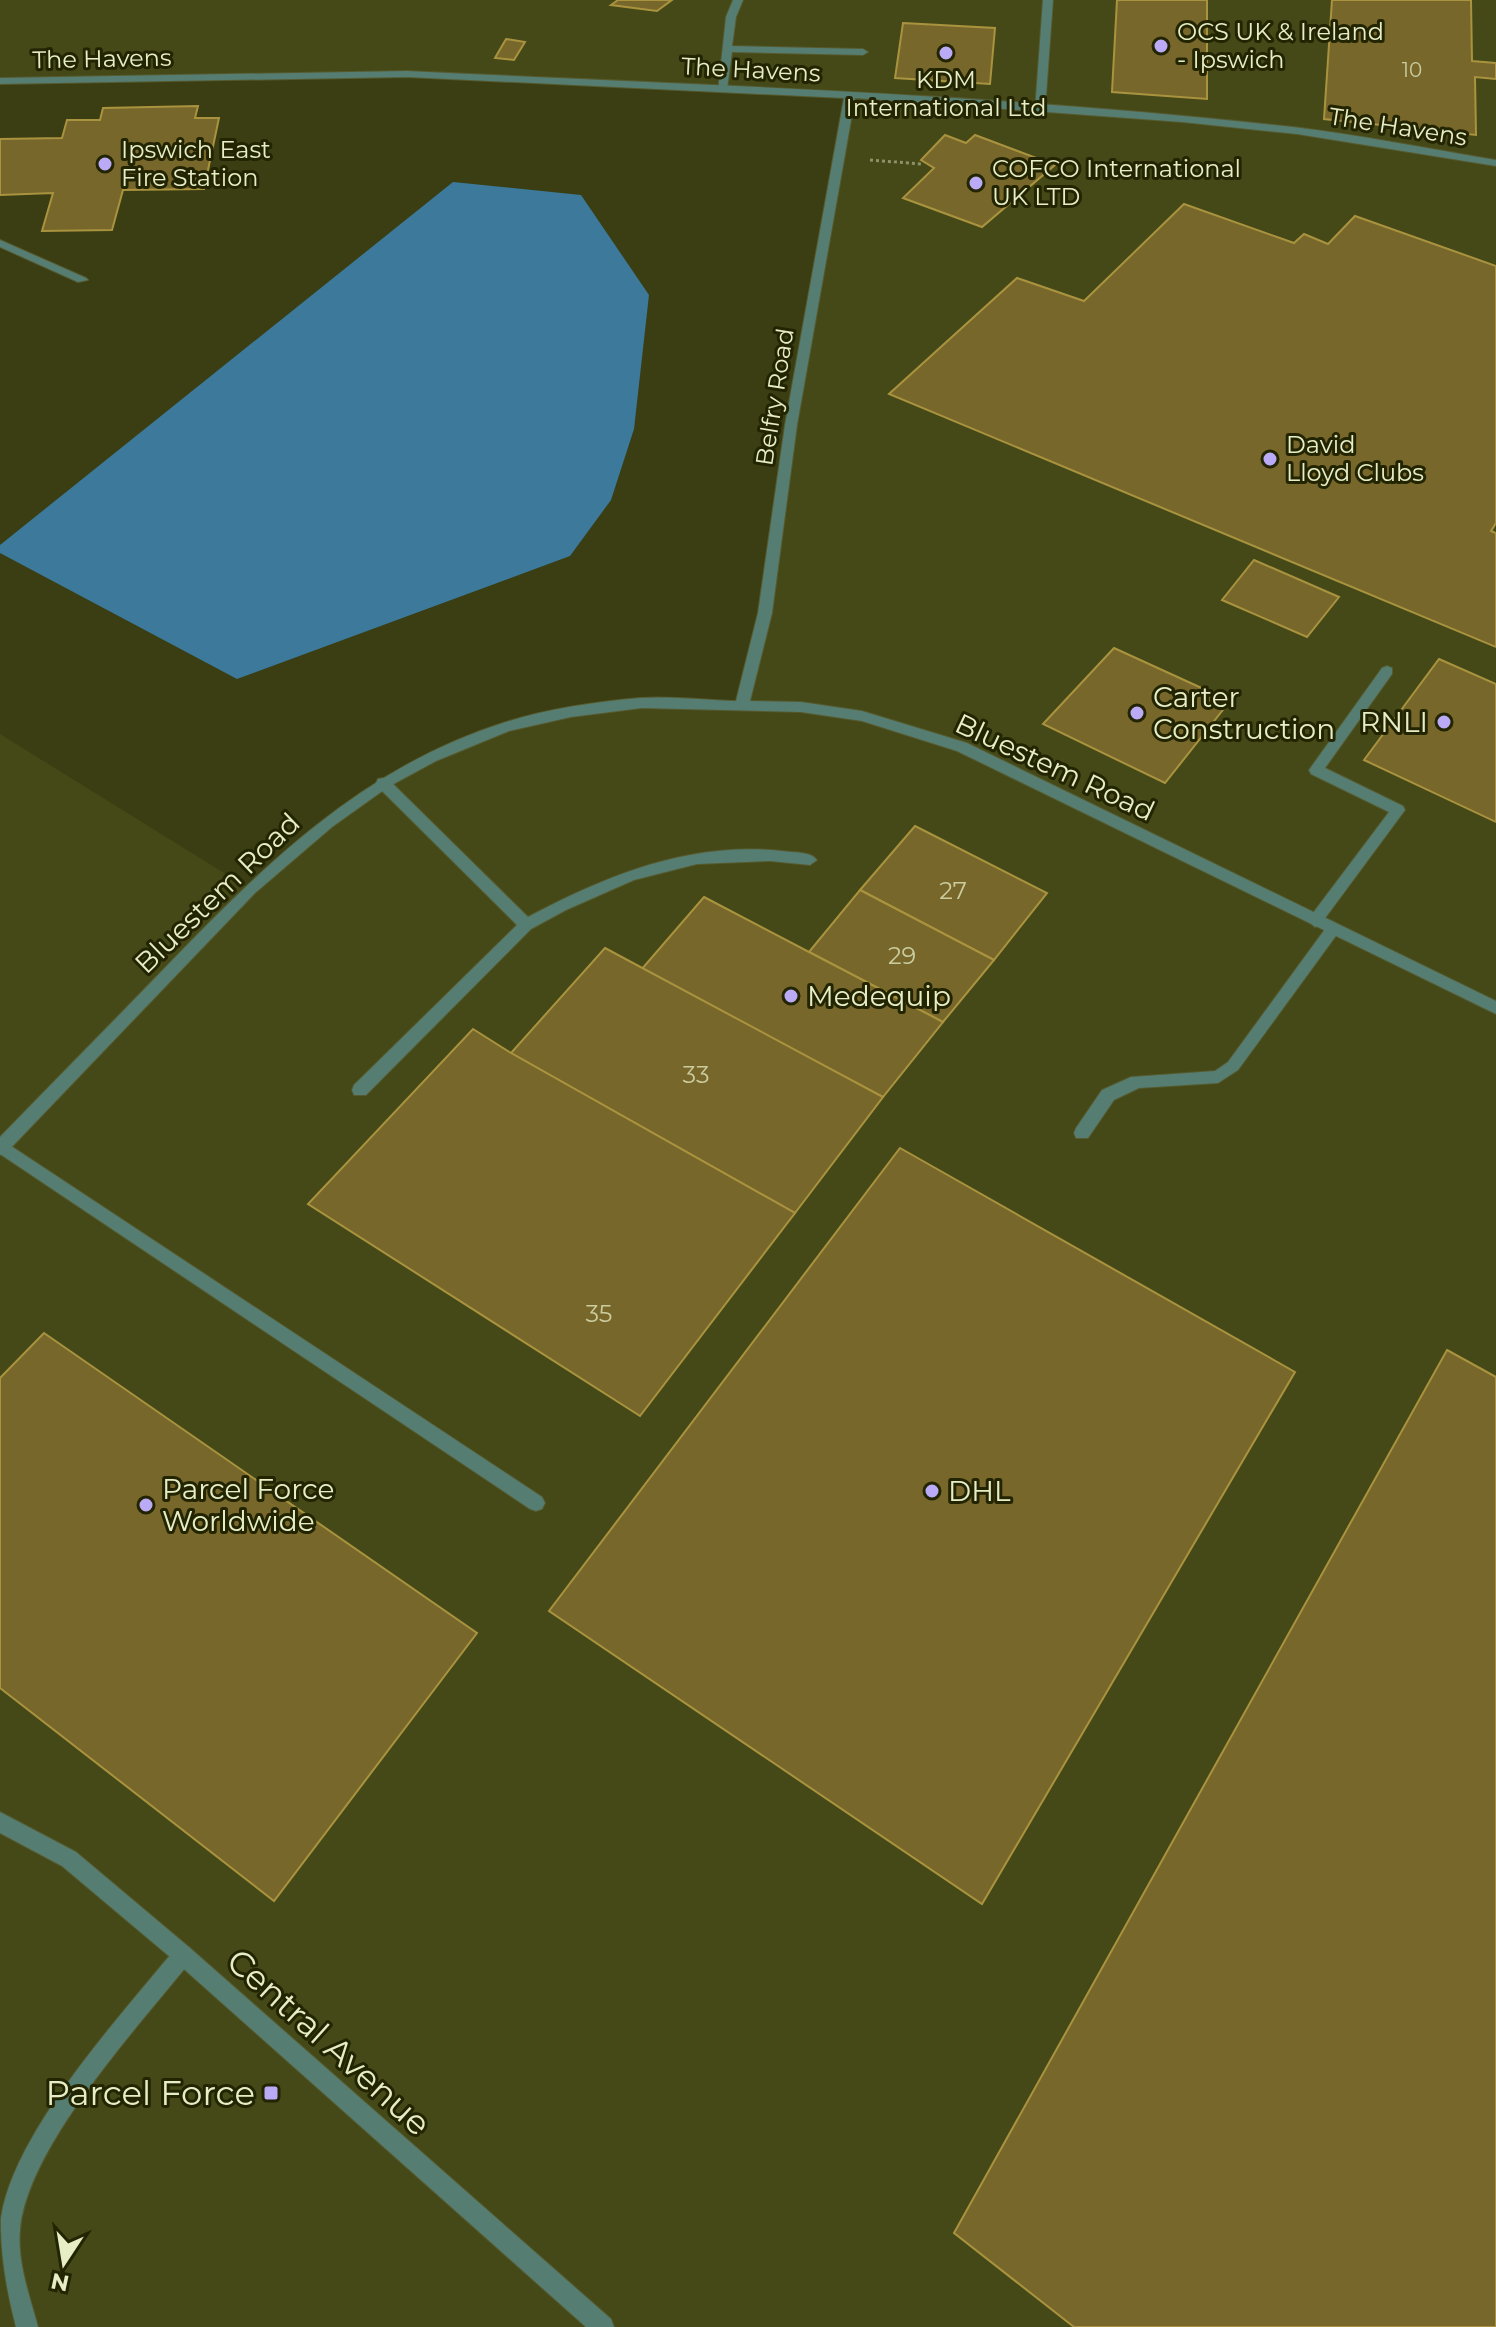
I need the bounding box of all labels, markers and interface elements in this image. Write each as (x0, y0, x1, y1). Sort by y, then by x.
place label: OCS UK & Ireland - Ipswich (1177, 17, 1384, 74)
marker: OCS UK & Ireland - Ipswich (1152, 37, 1170, 55)
street label: The Havens (32, 43, 172, 74)
marker: KDM International Ltd (937, 44, 955, 62)
street label: The Havens (681, 51, 821, 88)
house number: 10 (1402, 58, 1422, 82)
place label: KDM International Ltd (845, 65, 1047, 122)
street label: The Havens (1327, 101, 1469, 152)
place label: Ipswich East Fire Station (121, 135, 271, 192)
place label: COFCO International UK LTD (992, 154, 1241, 211)
marker: Ipswich East Fire Station (96, 155, 114, 173)
marker: COFCO International UK LTD (967, 174, 985, 192)
street label: Belfry Road (749, 326, 800, 468)
place label: David Lloyd Clubs (1286, 430, 1424, 487)
marker: David Lloyd Clubs (1261, 450, 1279, 468)
place label: Carter Construction (1153, 680, 1335, 746)
marker: Carter Construction (1128, 704, 1146, 722)
place label: RNLI (1360, 705, 1428, 739)
street label: Bluestem Road (950, 706, 1160, 828)
marker: RNLI (1435, 713, 1453, 731)
street label: Bluestem Road (127, 806, 307, 980)
house number: 27 (939, 876, 967, 905)
house number: 29 (888, 941, 916, 970)
place label: Medequip (807, 979, 951, 1013)
marker: Medequip (782, 987, 800, 1005)
house number: 33 (683, 1060, 709, 1089)
house number: 35 (586, 1299, 612, 1328)
place label: Parcel Force Worldwide (162, 1472, 334, 1538)
place label: DHL (948, 1474, 1011, 1508)
marker: DHL (923, 1482, 941, 1500)
marker: Parcel Force Worldwide (137, 1496, 155, 1514)
street label: Central Avenue (219, 1940, 439, 2144)
place label: Parcel Force (46, 2072, 255, 2114)
marker: Parcel Force (262, 2084, 280, 2102)
north arrow (24, 2223, 104, 2303)
text: N (48, 2267, 71, 2297)

